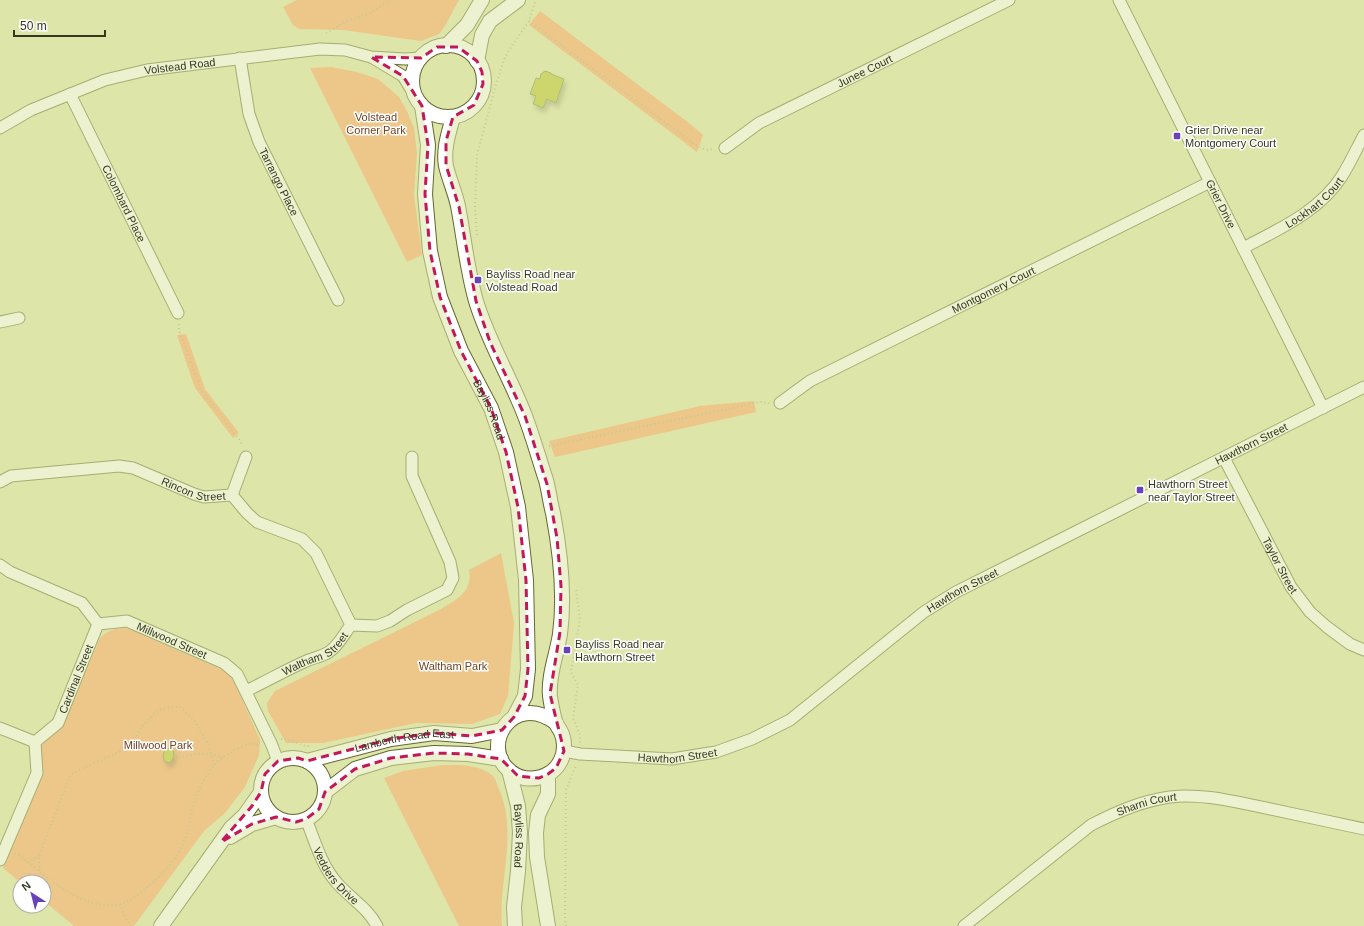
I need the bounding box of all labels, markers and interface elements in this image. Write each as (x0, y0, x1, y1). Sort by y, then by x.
scale bar (14, 12, 105, 38)
text: 50 m (20, 19, 47, 33)
street label: Junee Court (835, 52, 894, 90)
street label: Volstead Road (144, 56, 216, 76)
park label: Volstead Corner Park (346, 111, 406, 136)
place label: Grier Drive near Montgomery Court (1185, 124, 1276, 149)
marker: Grier Drive near Montgomery Court (1172, 131, 1182, 141)
street label: Tarrango Place (257, 146, 301, 218)
street label: Colombard Place (100, 163, 148, 244)
street label: Lockhart Court (1283, 175, 1345, 230)
street label: Grier Drive (1204, 177, 1238, 230)
street label: Montgomery Court (950, 264, 1037, 315)
place label: Bayliss Road near Volstead Road (486, 268, 576, 293)
marker: Bayliss Road near Volstead Road (473, 275, 483, 285)
street label: Bayliss Road (471, 377, 507, 441)
street label: Hawthorn Street (1213, 420, 1290, 467)
street label: Rincon Street (160, 475, 226, 503)
place label: Hawthorn Street near Taylor Street (1148, 478, 1235, 503)
marker: Hawthorn Street near Taylor Street (1135, 485, 1145, 495)
street label: Taylor Street (1260, 535, 1300, 596)
street label: Hawthorn Street (925, 566, 1000, 615)
street label: Millwood Street (135, 620, 209, 661)
street label: Waltham Street (280, 630, 350, 678)
place label: Bayliss Road near Hawthorn Street (575, 638, 665, 663)
street label: Cardinal Street (56, 643, 95, 715)
marker: Bayliss Road near Hawthorn Street (562, 645, 572, 655)
park label: Waltham Park (419, 660, 488, 672)
street label: Lamberth Road East (353, 727, 455, 754)
park label: Millwood Park (124, 739, 193, 751)
street label: Hawthorn Street (638, 746, 718, 765)
street label: Sharni Court (1115, 790, 1177, 818)
street label: Bayliss Road (512, 803, 526, 868)
street label: Vedders Drive (311, 845, 361, 907)
north arrow (12, 874, 52, 914)
text: N (19, 879, 33, 893)

